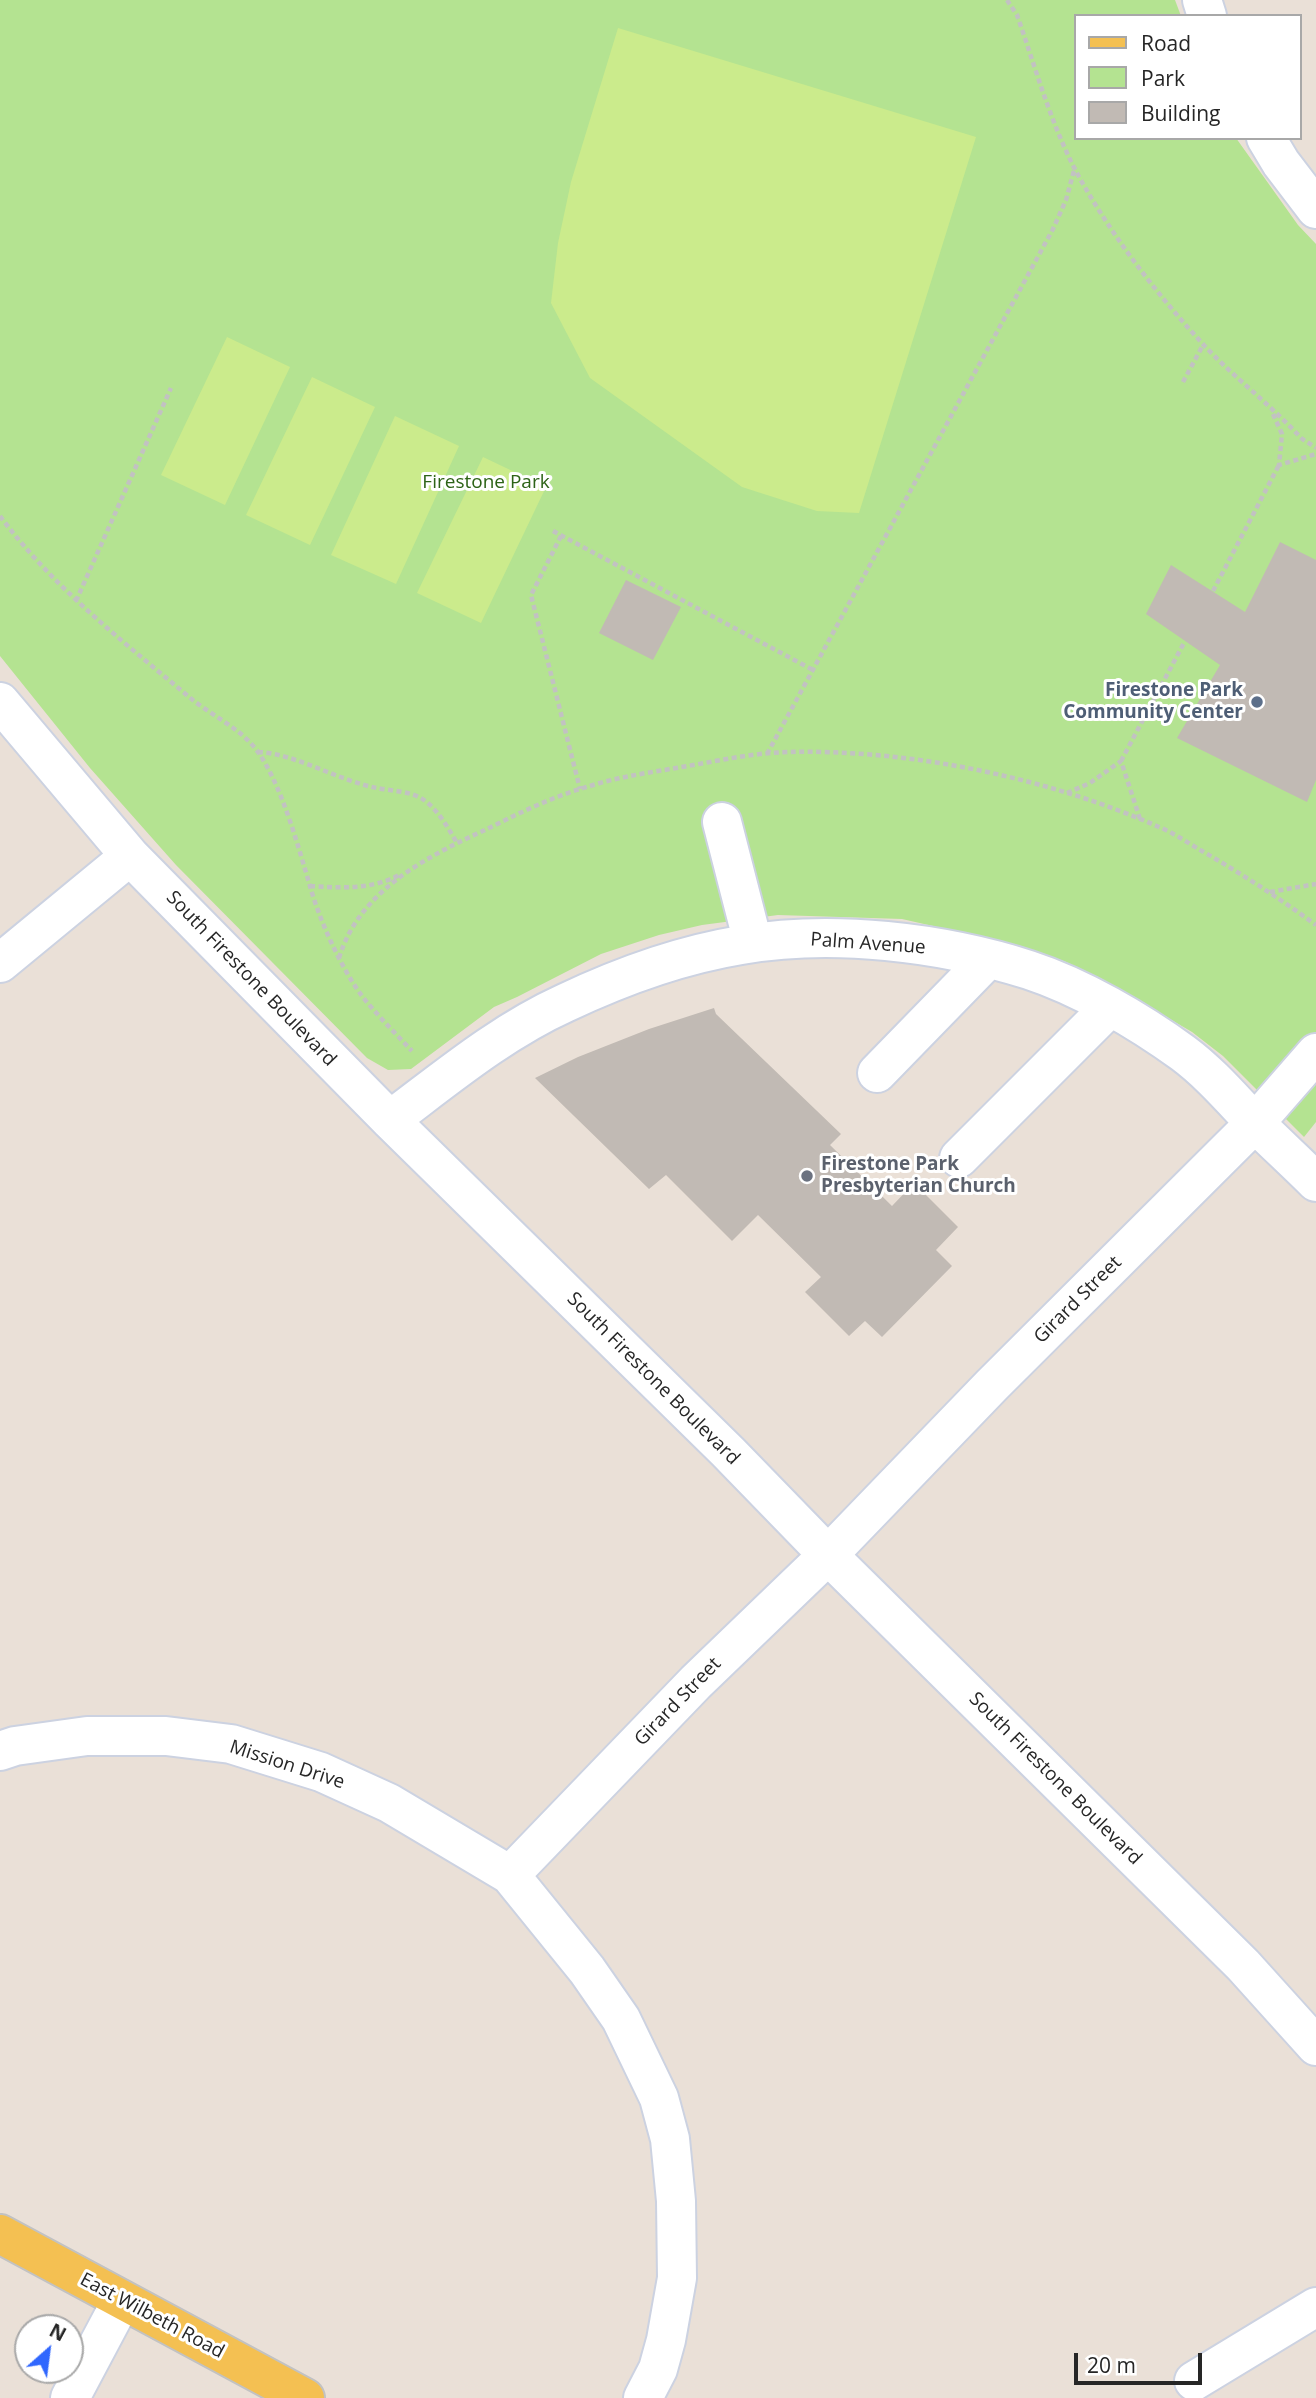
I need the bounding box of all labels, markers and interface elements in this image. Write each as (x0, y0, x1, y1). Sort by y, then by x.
legend (1074, 14, 1302, 140)
text: Road (1141, 29, 1191, 57)
text: Park (1141, 64, 1185, 92)
text: Building (1141, 99, 1220, 127)
park label: Firestone Park (422, 472, 550, 494)
place label: Firestone Park Community Center (1063, 680, 1243, 724)
marker: Firestone Park Community Center (1249, 694, 1265, 710)
street label: South Firestone Boulevard (161, 887, 341, 1071)
street label: Palm Avenue (810, 929, 926, 959)
place label: Firestone Park Presbyterian Church (821, 1154, 1016, 1198)
marker: Firestone Park Presbyterian Church (799, 1168, 815, 1184)
street label: Girard Street (1030, 1252, 1126, 1348)
street label: South Firestone Boulevard (562, 1288, 744, 1470)
street label: Girard Street (630, 1653, 726, 1751)
street label: South Firestone Boulevard (964, 1688, 1146, 1870)
street label: Mission Drive (227, 1736, 347, 1794)
street label: East Wilbeth Road (76, 2268, 228, 2364)
north arrow (14, 2314, 84, 2384)
text: N (45, 2317, 71, 2347)
scale bar (1078, 2338, 1206, 2382)
text: 20 m (1087, 2351, 1136, 2379)

